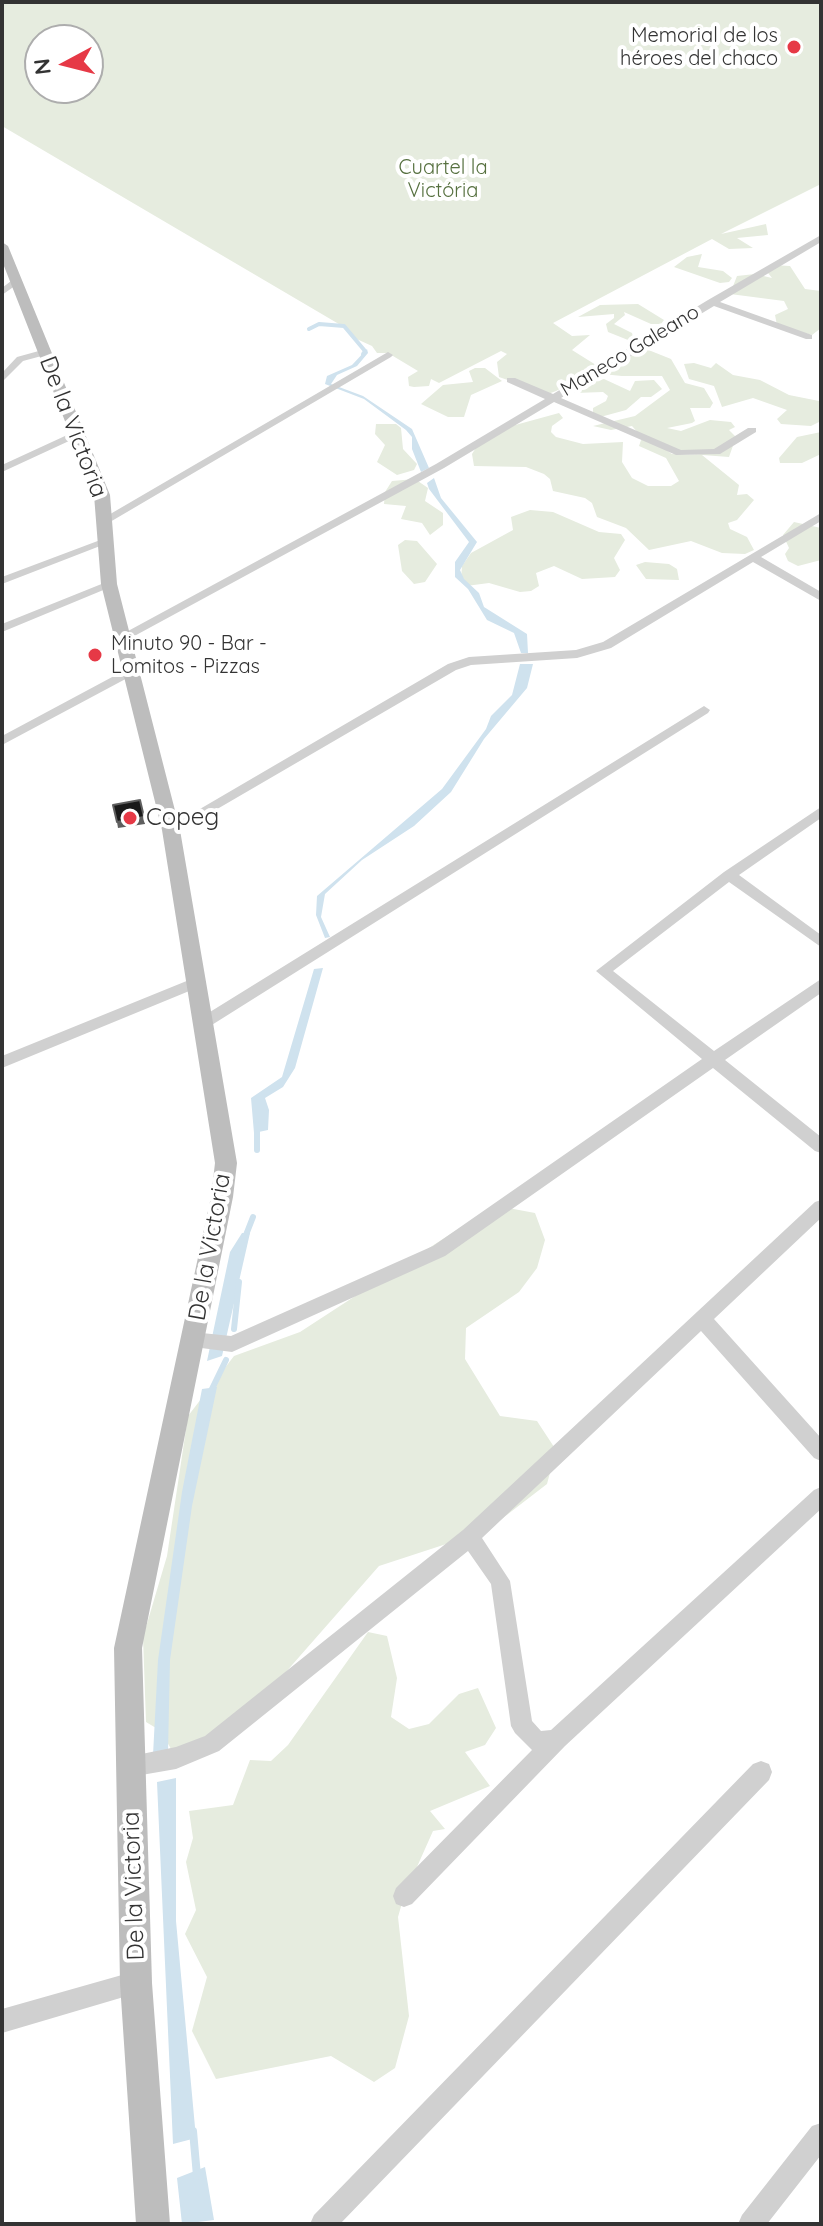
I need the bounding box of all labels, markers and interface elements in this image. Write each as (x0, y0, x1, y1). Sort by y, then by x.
north arrow (24, 24, 104, 104)
place label: Memorial de los héroes del chaco (620, 24, 778, 71)
marker: Memorial de los héroes del chaco (785, 38, 803, 56)
text: N (27, 57, 57, 76)
park label: Cuartel la Victória (398, 156, 488, 203)
street label: Maneco Galeano (556, 300, 704, 402)
street label: De la Victoria (33, 352, 113, 502)
place label: Minuto 90 - Bar - Lomitos - Pizzas (111, 632, 267, 679)
marker: Minuto 90 - Bar - Lomitos - Pizzas (86, 646, 104, 664)
place label: Copeg (146, 804, 219, 832)
marker: Copeg (121, 809, 139, 827)
street label: De la Victoria (183, 1171, 237, 1323)
street label: De la Victoria (117, 1811, 151, 1961)

